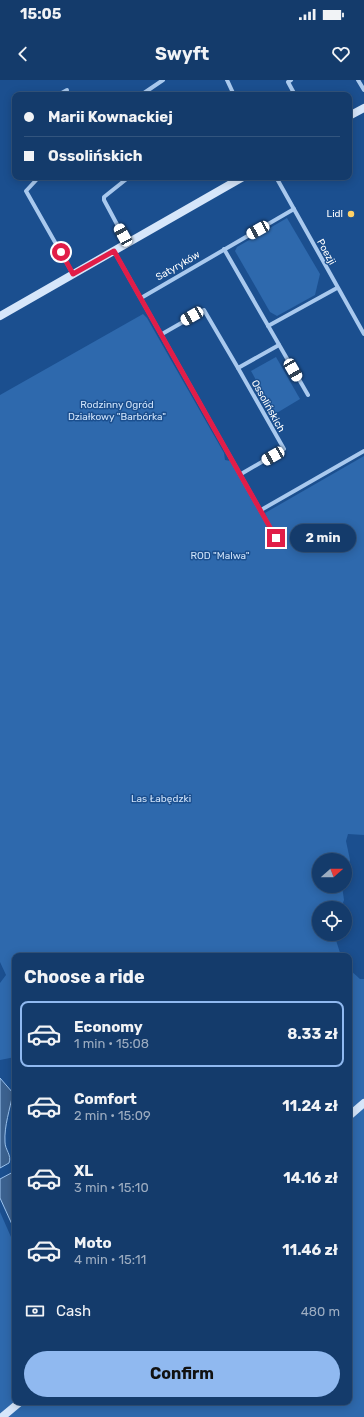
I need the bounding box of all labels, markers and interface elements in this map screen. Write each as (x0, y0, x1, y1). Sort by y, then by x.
text: 15:05 (20, 5, 61, 23)
icon: back (12, 43, 34, 65)
text: Swyft (155, 43, 209, 65)
icon: heart (330, 43, 352, 65)
text: Marii Kownackiej (48, 108, 173, 126)
text: Ossolińskich (48, 147, 143, 165)
place label: Lidl (327, 208, 343, 220)
marker: Lidl (346, 209, 356, 219)
car (245, 219, 271, 241)
car (112, 222, 134, 248)
street label: Poezji (314, 237, 338, 267)
route start (52, 243, 70, 261)
street label: Satyryków (154, 249, 202, 283)
car (179, 305, 205, 327)
car (282, 357, 304, 383)
street label: Ossolińskich (249, 378, 287, 434)
park label: Rodzinny Ogród Działkowy "Barbórka" (68, 399, 166, 423)
car (260, 445, 286, 467)
callout: 2 min (290, 524, 356, 552)
route end (267, 529, 285, 547)
text: 2 min (305, 530, 341, 545)
park label: ROD "Malwa" (190, 550, 250, 562)
park label: Las Łabędzki (131, 793, 191, 805)
north arrow (312, 853, 352, 893)
map controls (312, 853, 352, 941)
button: locate (312, 901, 352, 941)
text: Choose a ride (24, 966, 145, 988)
icon: car (26, 1016, 62, 1052)
text: Economy (74, 1018, 143, 1036)
text: 8.33 zł (287, 1025, 338, 1043)
text: 1 min · 15:08 (74, 1036, 149, 1051)
icon: car (26, 1088, 62, 1124)
text: Comfort (74, 1090, 137, 1108)
text: 11.24 zł (282, 1097, 338, 1115)
text: 2 min · 15:09 (74, 1108, 151, 1123)
icon: car (26, 1160, 62, 1196)
text: XL (74, 1162, 93, 1180)
text: 14.16 zł (283, 1169, 338, 1187)
text: 3 min · 15:10 (74, 1180, 149, 1195)
icon: car (26, 1232, 62, 1268)
text: Moto (74, 1234, 112, 1252)
text: 11.46 zł (282, 1241, 338, 1259)
text: 4 min · 15:11 (74, 1252, 146, 1267)
icon: cash (24, 1300, 46, 1322)
text: Cash (56, 1302, 91, 1320)
text: 480 m (301, 1304, 340, 1319)
button: Confirm (24, 1351, 340, 1397)

